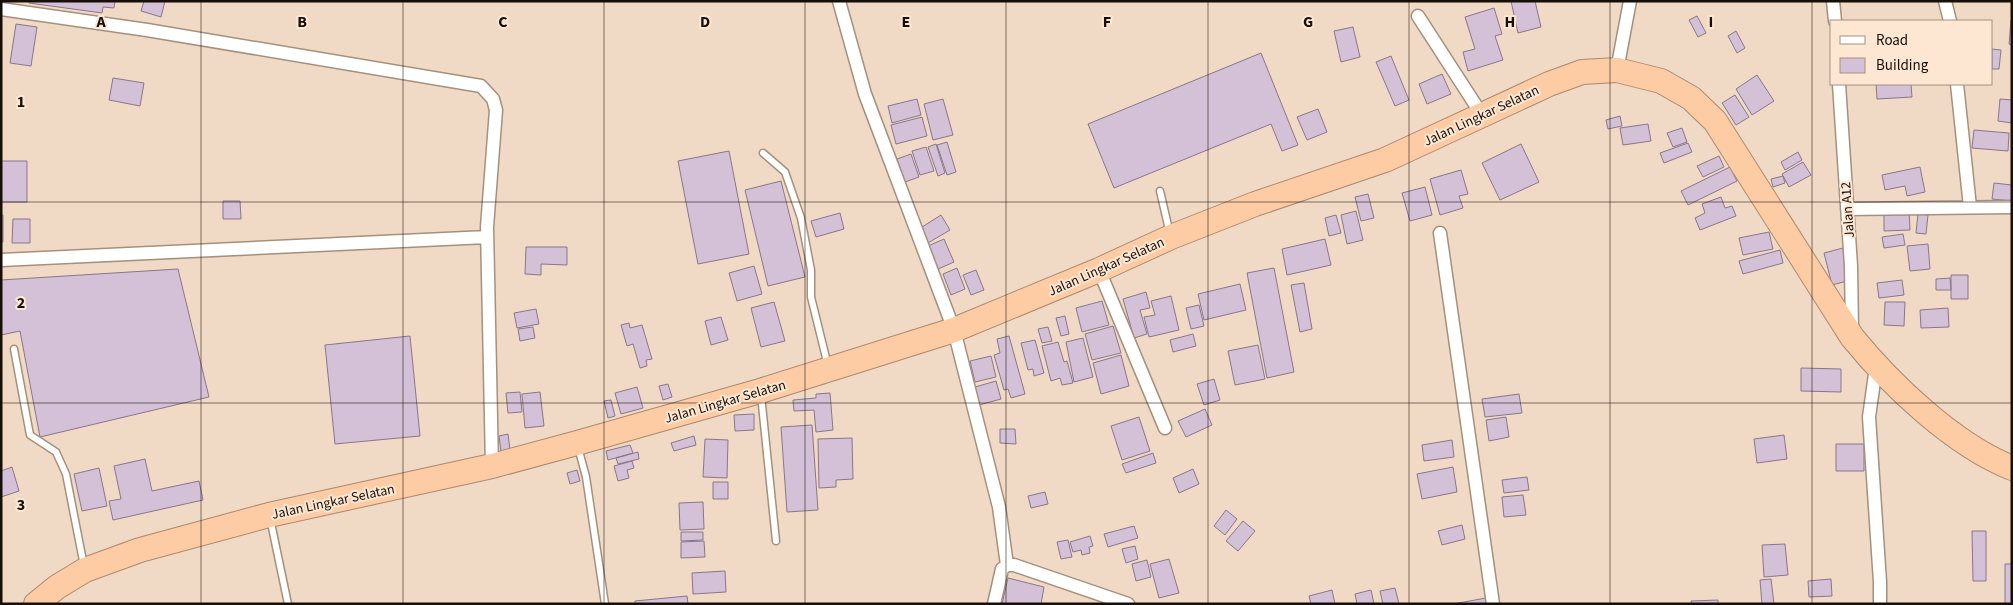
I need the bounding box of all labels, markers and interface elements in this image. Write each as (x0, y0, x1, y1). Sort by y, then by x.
text: A (95, 11, 106, 33)
text: B (297, 11, 307, 33)
text: C (498, 11, 508, 33)
text: D (700, 11, 710, 33)
text: E (902, 11, 910, 33)
text: F (1103, 11, 1111, 33)
text: G (1303, 11, 1313, 33)
text: H (1505, 11, 1515, 33)
text: I (1709, 11, 1713, 33)
legend (1830, 20, 1993, 85)
text: Road (1876, 30, 1908, 51)
text: Building (1876, 55, 1929, 76)
street label: Jalan Lingkar Selatan (1420, 80, 1542, 151)
text: 1 (17, 91, 25, 113)
street label: Jalan A12 (1836, 181, 1860, 239)
street label: Jalan Lingkar Selatan (1045, 232, 1168, 302)
text: 2 (17, 292, 25, 314)
street label: Jalan Lingkar Selatan (662, 375, 788, 429)
street label: Jalan Lingkar Selatan (270, 479, 397, 525)
text: 3 (17, 494, 25, 516)

